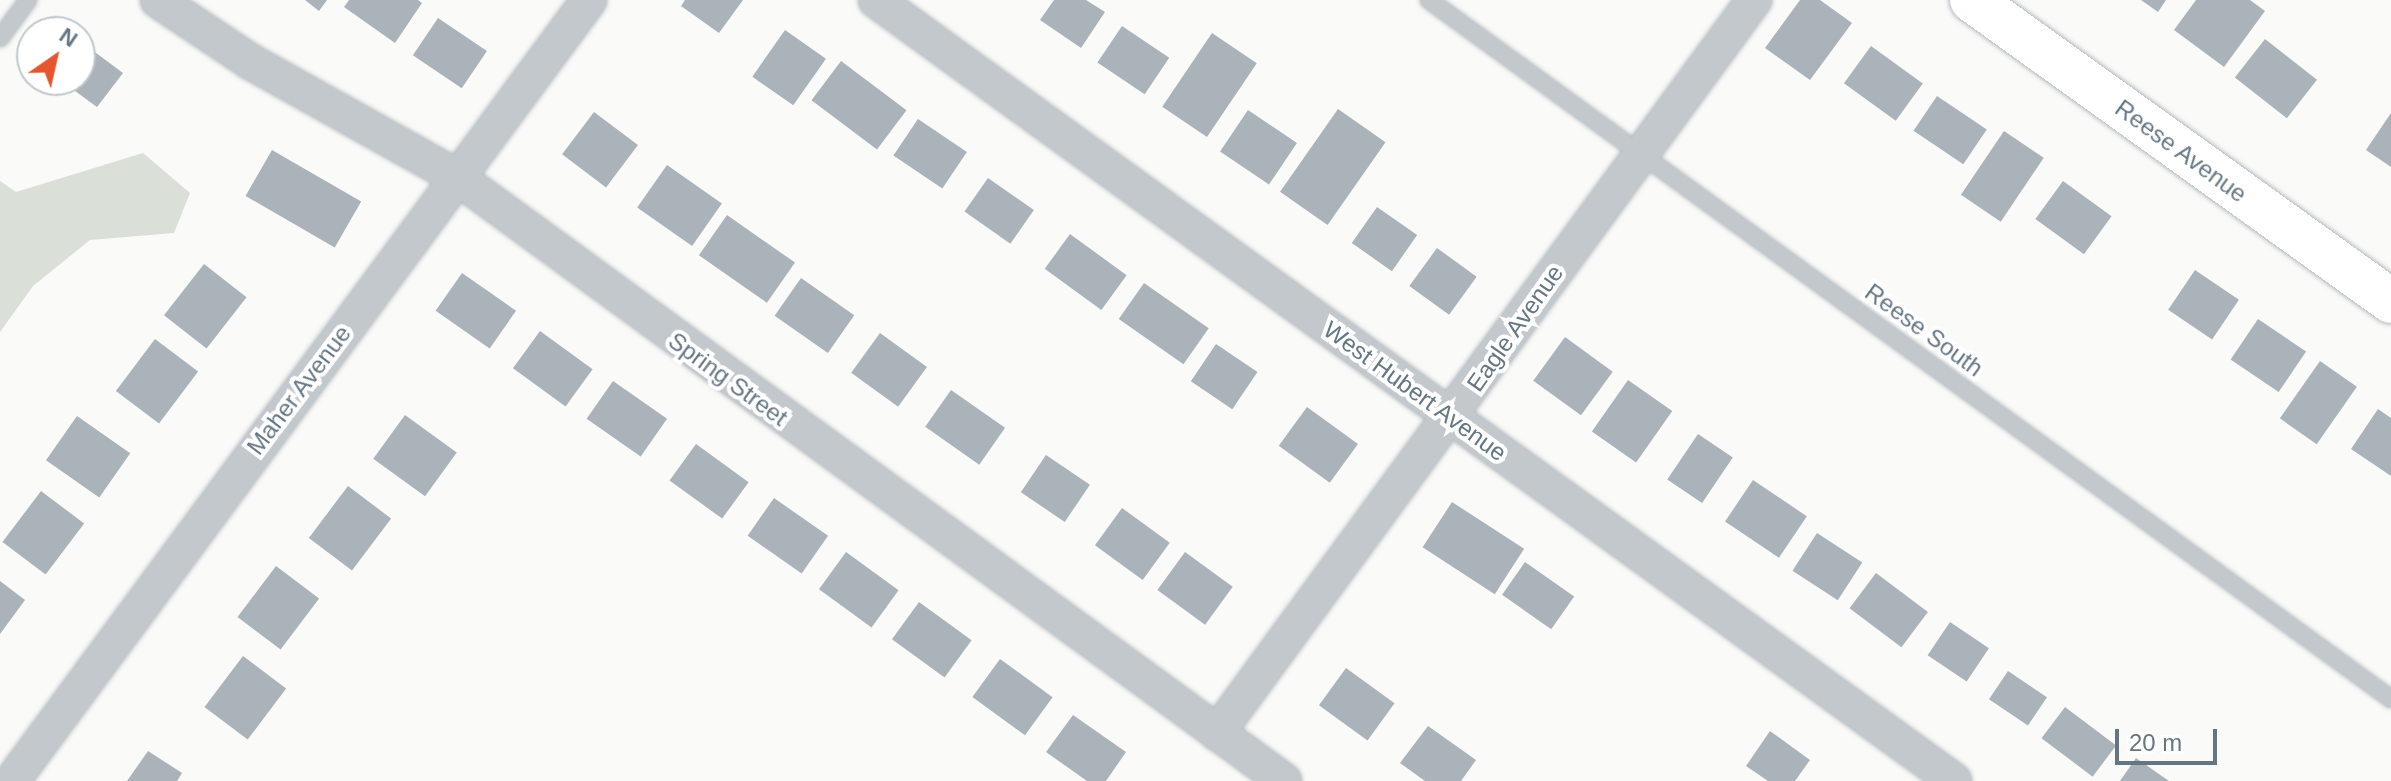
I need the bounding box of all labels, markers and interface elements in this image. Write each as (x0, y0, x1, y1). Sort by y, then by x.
north arrow (16, 16, 96, 96)
text: N (55, 23, 82, 52)
street label: Reese Avenue (2109, 93, 2253, 209)
street label: Eagle Avenue (1460, 259, 1570, 397)
street label: Reese South (1859, 278, 1989, 382)
street label: West Hubert Avenue (1317, 315, 1513, 467)
street label: Maher Avenue (241, 319, 357, 461)
street label: Spring Street (663, 326, 793, 432)
scale bar (2119, 713, 2221, 763)
text: 20 m (2129, 729, 2182, 756)

